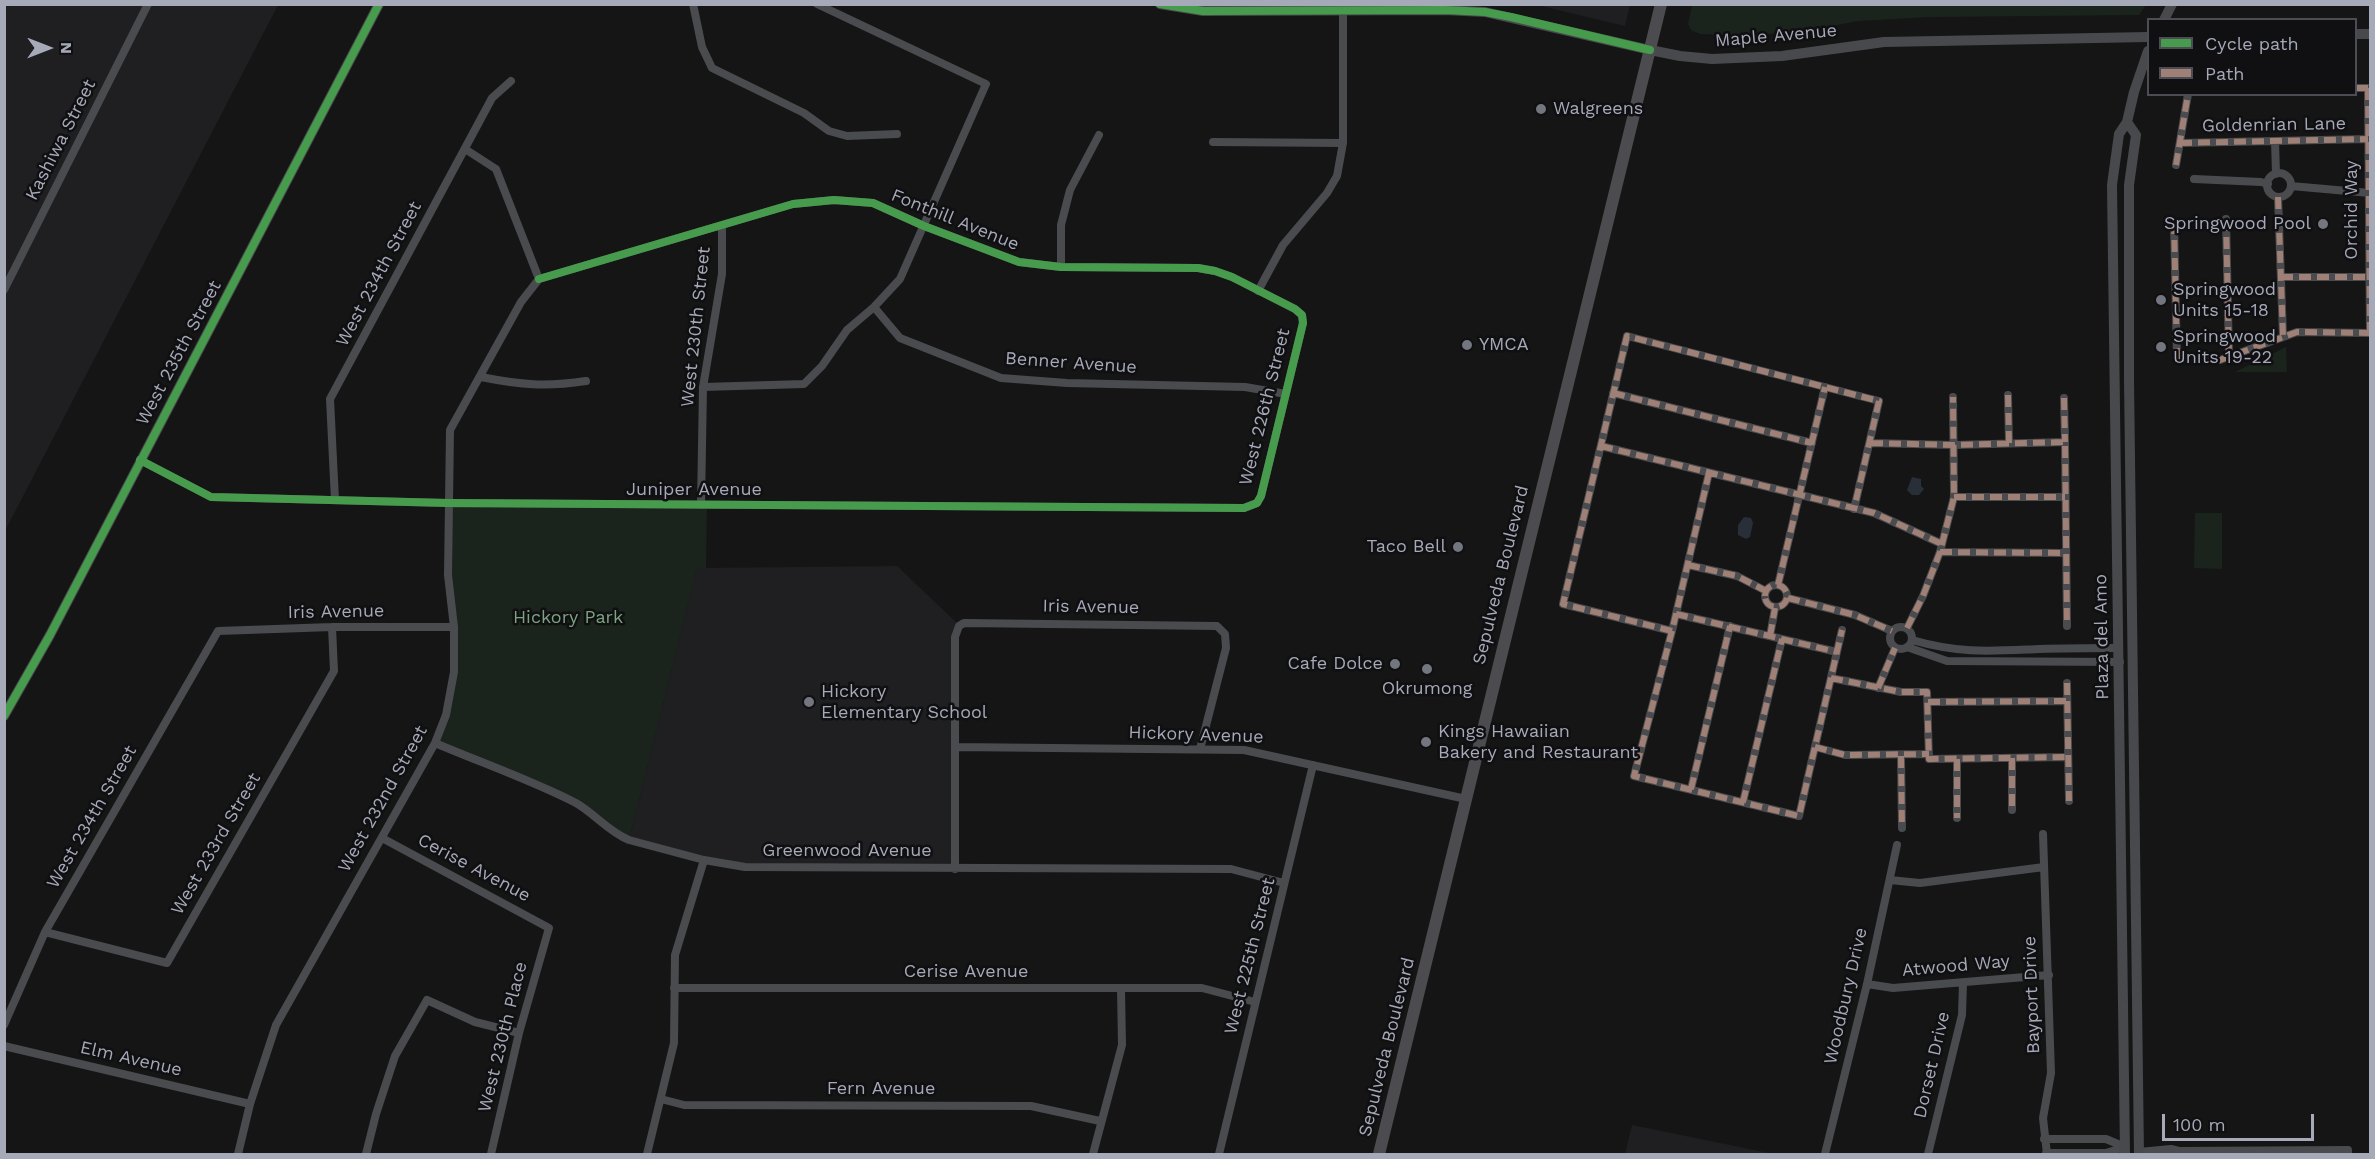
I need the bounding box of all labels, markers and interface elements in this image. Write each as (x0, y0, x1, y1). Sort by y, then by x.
north arrow (18, 18, 78, 78)
legend (2147, 18, 2357, 96)
street label: Maple Avenue (1714, 20, 1838, 52)
text: Cycle path (2205, 33, 2299, 54)
text: N (57, 42, 76, 54)
text: Path (2205, 63, 2245, 84)
street label: Kashiwa Street (21, 76, 101, 204)
place label: Walgreens (1553, 98, 1643, 120)
marker: Walgreens (1534, 102, 1548, 116)
street label: Goldenrian Lane (2202, 113, 2346, 137)
street label: Orchid Way (2341, 160, 2363, 260)
street label: Fonthill Avenue (888, 184, 1022, 256)
street label: West 234th Street (332, 198, 426, 350)
place label: Springwood Pool (2164, 213, 2311, 235)
marker: Springwood Pool (2316, 217, 2330, 231)
street label: West 230th Street (677, 246, 715, 408)
street label: West 235th Street (132, 277, 226, 429)
place label: Springwood Units 15-18 (2173, 279, 2276, 322)
marker: Springwood Units 15-18 (2154, 293, 2168, 307)
street label: West 226th Street (1235, 326, 1295, 488)
place label: Springwood Units 19-22 (2173, 326, 2276, 368)
place label: YMCA (1479, 334, 1529, 356)
marker: YMCA (1460, 338, 1474, 352)
marker: Springwood Units 19-22 (2154, 340, 2168, 354)
street label: Benner Avenue (1004, 348, 1138, 378)
street label: Juniper Avenue (626, 479, 762, 501)
street label: Sepulveda Boulevard (1468, 483, 1534, 667)
place label: Taco Bell (1367, 536, 1446, 558)
marker: Taco Bell (1451, 540, 1465, 554)
street label: Plaza del Amo (2090, 574, 2114, 700)
street label: Iris Avenue (1042, 595, 1140, 619)
street label: Iris Avenue (287, 600, 385, 624)
park label: Hickory Park (513, 607, 623, 629)
place label: Cafe Dolce (1287, 653, 1383, 675)
marker: Cafe Dolce (1388, 657, 1402, 671)
marker: Okrumong (1420, 662, 1434, 676)
place label: Okrumong (1382, 678, 1472, 700)
place label: Hickory Elementary School (821, 681, 987, 724)
marker: Hickory Elementary School (802, 695, 816, 709)
place label: Kings Hawaiian Bakery and Restaurant (1438, 721, 1638, 764)
street label: West 232nd Street (334, 722, 432, 876)
street label: Hickory Avenue (1128, 722, 1264, 748)
marker: Kings Hawaiian Bakery and Restaurant (1419, 735, 1433, 749)
street label: West 234th Street (42, 742, 142, 892)
street label: West 233rd Street (167, 769, 265, 919)
street label: Cerise Avenue (414, 829, 534, 907)
street label: Greenwood Avenue (762, 840, 932, 862)
street label: West 225th Street (1220, 875, 1280, 1037)
street label: Woodbury Drive (1820, 926, 1872, 1066)
street label: Bayport Drive (2019, 936, 2045, 1054)
street label: Atwood Way (1901, 951, 2011, 981)
street label: Sepulveda Boulevard (1354, 955, 1420, 1139)
street label: West 230th Place (474, 959, 532, 1115)
street label: Cerise Avenue (904, 961, 1028, 983)
street label: Dorset Drive (1909, 1010, 1955, 1120)
street label: Elm Avenue (78, 1037, 184, 1081)
street label: Fern Avenue (827, 1078, 935, 1100)
scale bar (2165, 1102, 2316, 1140)
text: 100 m (2173, 1114, 2226, 1135)

